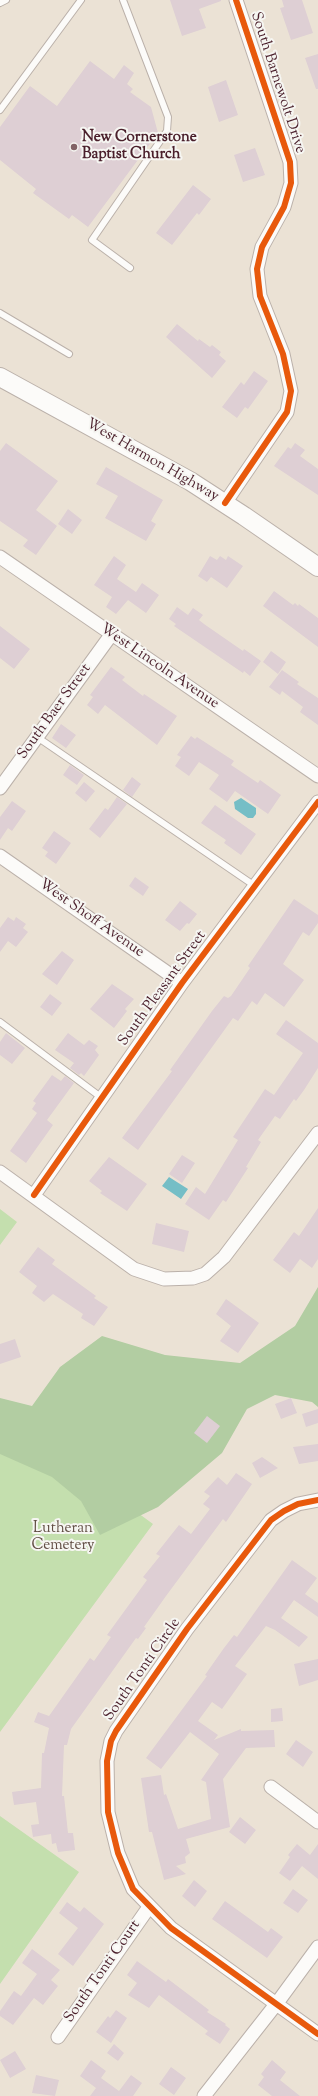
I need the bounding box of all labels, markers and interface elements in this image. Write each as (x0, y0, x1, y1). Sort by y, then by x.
street label: South Barnewolt Drive (246, 10, 308, 156)
place label: New Cornerstone Baptist Church (82, 129, 197, 164)
marker: New Cornerstone Baptist Church (69, 142, 79, 152)
street label: West Harmon Highway (82, 416, 222, 506)
street label: West Lincoln Avenue (96, 620, 222, 714)
street label: South Baer Street (14, 661, 96, 763)
street label: West Shoff Avenue (35, 876, 147, 962)
street label: South Pleasant Street (115, 928, 211, 1050)
park label: Lutheran Cemetery (31, 1520, 95, 1555)
street label: South Tonti Circle (101, 1615, 185, 1725)
street label: South Tonti Court (61, 1917, 145, 2027)

